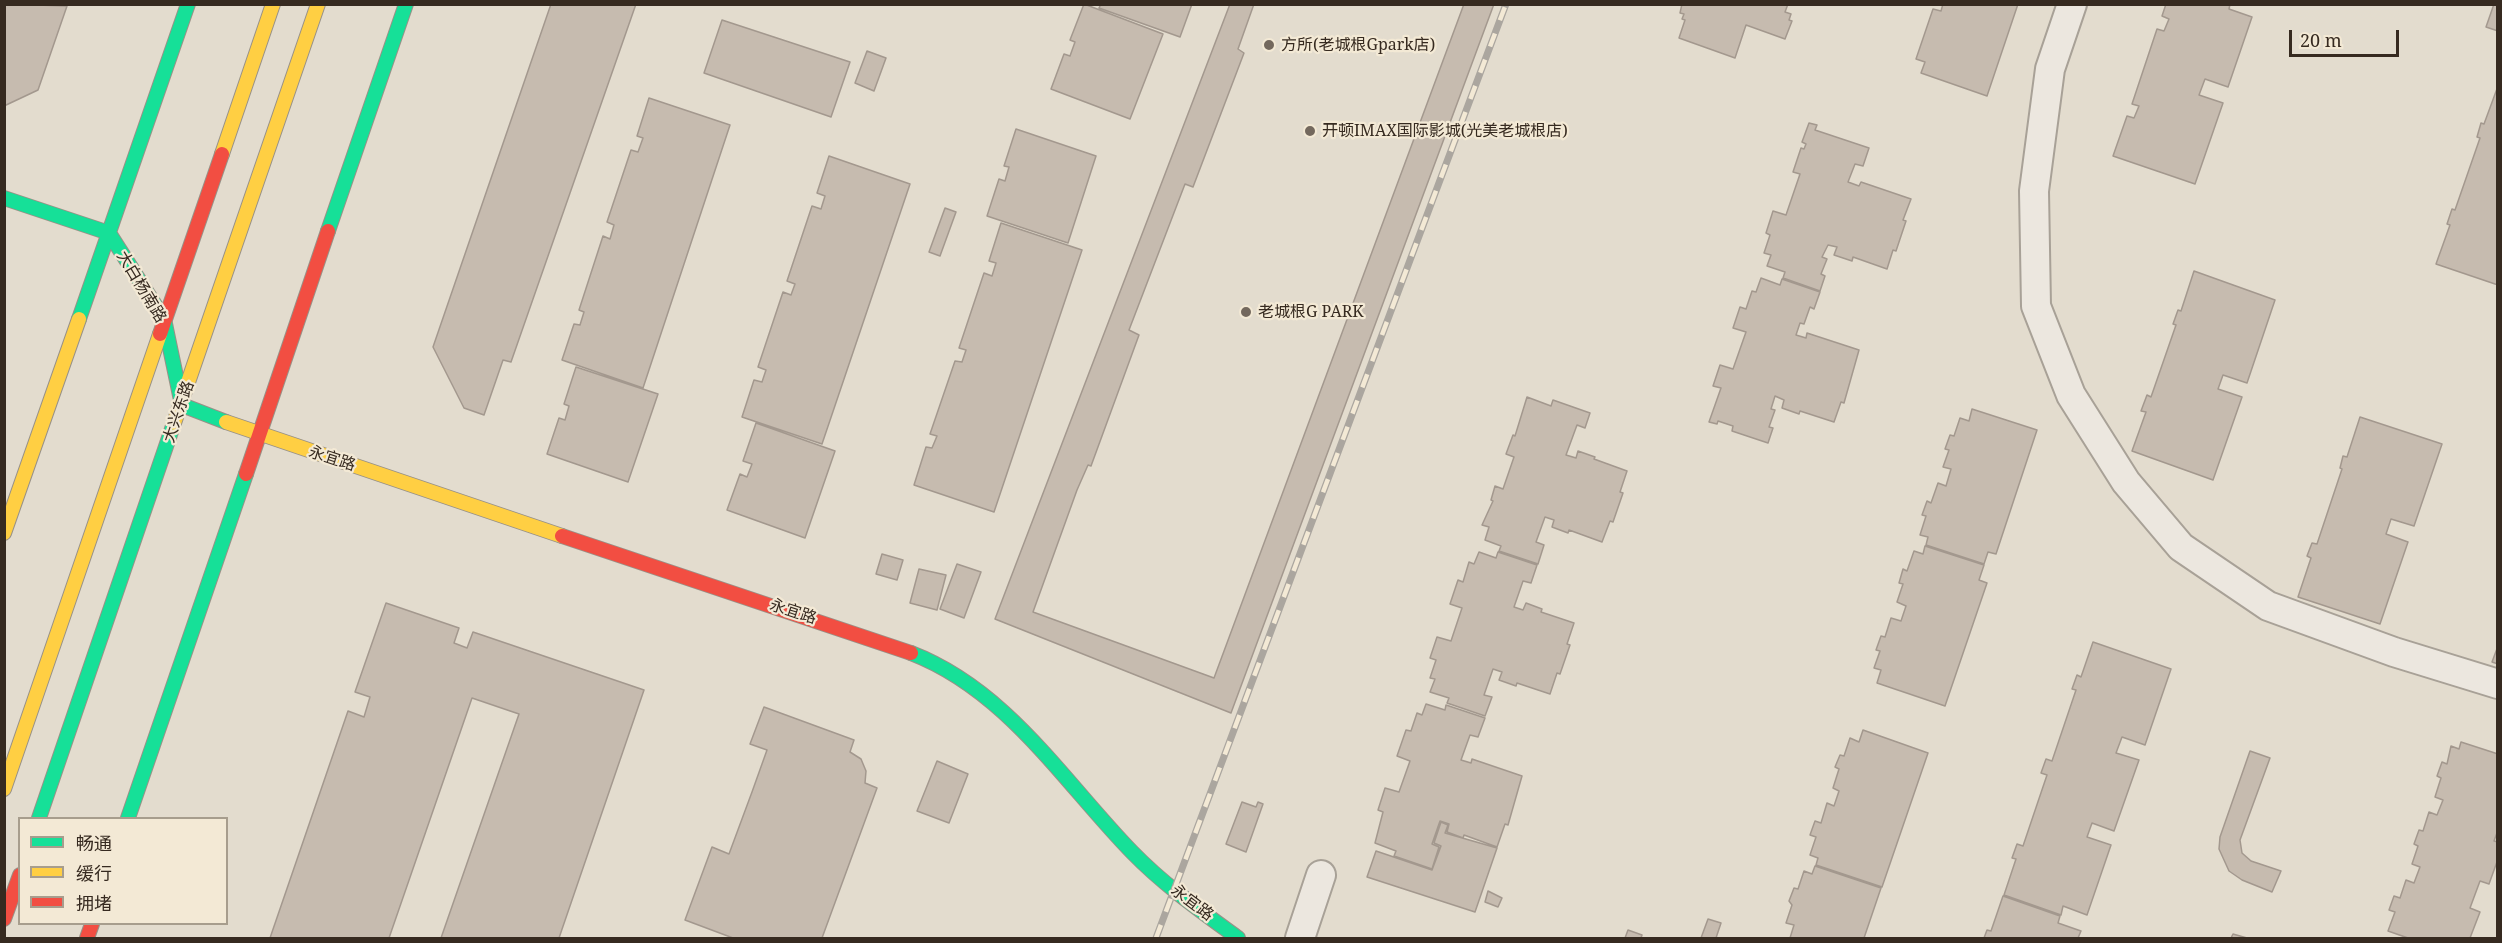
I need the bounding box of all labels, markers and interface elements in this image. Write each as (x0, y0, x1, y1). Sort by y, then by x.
scale bar (2292, 18, 2402, 56)
text: 20 m (2300, 28, 2342, 52)
place label: 方所(老城根Gpark店) (1281, 35, 1435, 55)
marker: 方所(老城根Gpark店) (1262, 38, 1276, 52)
place label: 开顿IMAX国际影城(光美老城根店) (1322, 121, 1568, 141)
marker: 开顿IMAX国际影城(光美老城根店) (1303, 124, 1317, 138)
street label: 大白杨南路 (112, 248, 170, 326)
place label: 老城根G PARK (1258, 302, 1363, 322)
marker: 老城根G PARK (1239, 305, 1253, 319)
street label: 大兴东路 (160, 379, 198, 445)
street label: 永宜路 (306, 442, 358, 476)
street label: 永宜路 (767, 595, 819, 629)
legend (18, 817, 228, 925)
text: 畅通 (76, 831, 112, 855)
text: 缓行 (76, 861, 112, 885)
street label: 永宜路 (1167, 881, 1217, 925)
text: 拥堵 (76, 891, 112, 915)

